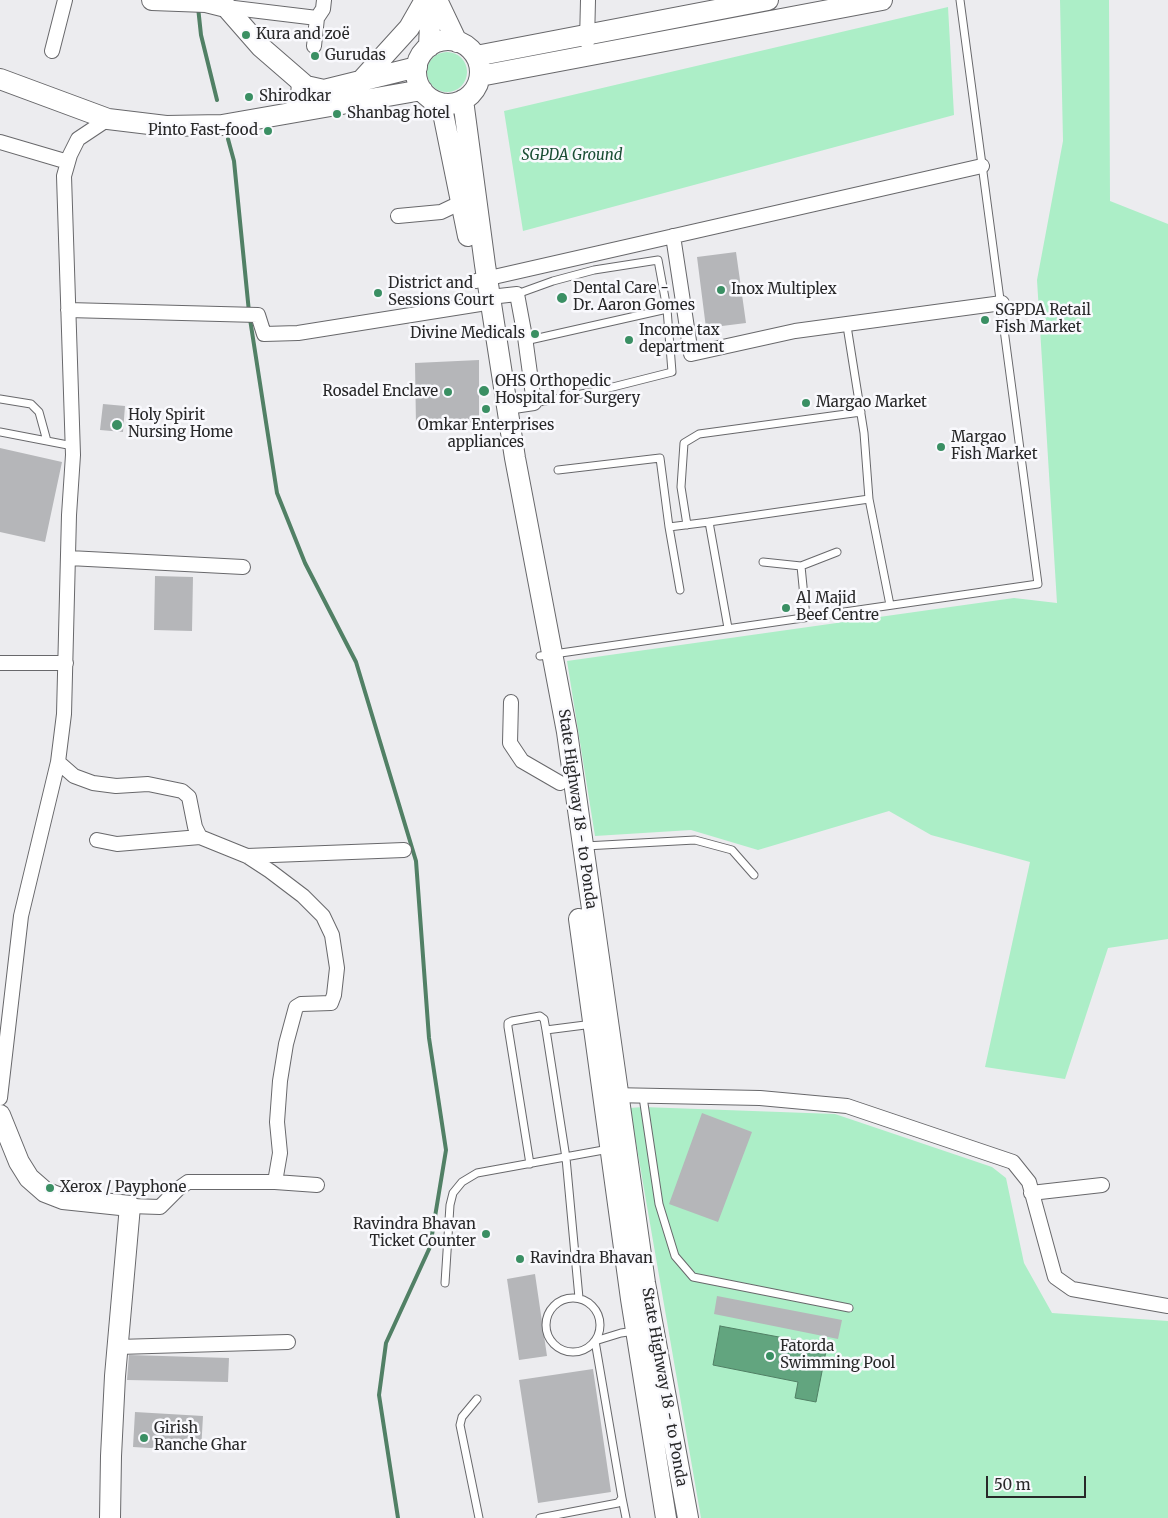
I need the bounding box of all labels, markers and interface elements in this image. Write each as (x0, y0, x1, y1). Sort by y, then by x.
place label: Kura and zoë (256, 26, 350, 44)
marker: Kura and zoë (240, 29, 252, 41)
place label: Gurudas (325, 47, 386, 65)
marker: Gurudas (309, 50, 321, 62)
place label: Shirodkar (259, 88, 331, 106)
marker: Shirodkar (243, 91, 255, 103)
place label: Shanbag hotel (347, 105, 450, 123)
marker: Shanbag hotel (331, 108, 343, 120)
place label: Pinto Fast-food (148, 122, 258, 140)
marker: Pinto Fast-food (262, 125, 274, 137)
park label: SGPDA Ground (521, 147, 623, 165)
place label: District and Sessions Court (388, 275, 494, 310)
place label: Dental Care - Dr. Aaron Gomes (573, 280, 695, 315)
place label: Inox Multiplex (731, 281, 837, 299)
marker: Inox Multiplex (715, 284, 727, 296)
marker: District and Sessions Court (372, 287, 384, 299)
marker: Dental Care - Dr. Aaron Gomes (555, 291, 569, 305)
place label: SGPDA Retail Fish Market (995, 302, 1091, 337)
marker: SGPDA Retail Fish Market (979, 314, 991, 326)
place label: Income tax department (639, 322, 724, 357)
place label: Divine Medicals (410, 325, 525, 343)
marker: Divine Medicals (529, 328, 541, 340)
marker: Income tax department (623, 334, 635, 346)
place label: OHS Orthopedic Hospital for Surgery (495, 373, 640, 408)
place label: Rosadel Enclave (322, 383, 438, 401)
marker: OHS Orthopedic Hospital for Surgery (477, 384, 491, 398)
marker: Rosadel Enclave (442, 386, 454, 398)
place label: Margao Market (816, 394, 927, 412)
marker: Margao Market (800, 397, 812, 409)
marker: Omkar Enterprises appliances (480, 403, 492, 415)
place label: Holy Spirit Nursing Home (128, 407, 233, 442)
place label: Omkar Enterprises appliances (418, 417, 554, 452)
marker: Holy Spirit Nursing Home (110, 418, 124, 432)
place label: Margao Fish Market (951, 429, 1038, 464)
marker: Margao Fish Market (935, 441, 947, 453)
place label: Al Majid Beef Centre (796, 590, 879, 625)
marker: Al Majid Beef Centre (780, 602, 792, 614)
street label: State Highway 18 - to Ponda (554, 708, 600, 910)
place label: Xerox / Payphone (60, 1179, 186, 1197)
marker: Xerox / Payphone (44, 1182, 56, 1194)
place label: Ravindra Bhavan Ticket Counter (353, 1216, 476, 1251)
marker: Ravindra Bhavan Ticket Counter (480, 1228, 492, 1240)
place label: Ravindra Bhavan (530, 1250, 653, 1268)
marker: Ravindra Bhavan (514, 1253, 526, 1265)
street label: State Highway 18 - to Ponda (638, 1286, 690, 1488)
place label: Fatorda Swimming Pool (780, 1338, 895, 1373)
marker: Fatorda Swimming Pool (764, 1350, 776, 1362)
place label: Girish Ranche Ghar (154, 1420, 247, 1455)
marker: Girish Ranche Ghar (138, 1432, 150, 1444)
scale bar (988, 1466, 1088, 1498)
text: 50 m (994, 1475, 1031, 1494)

